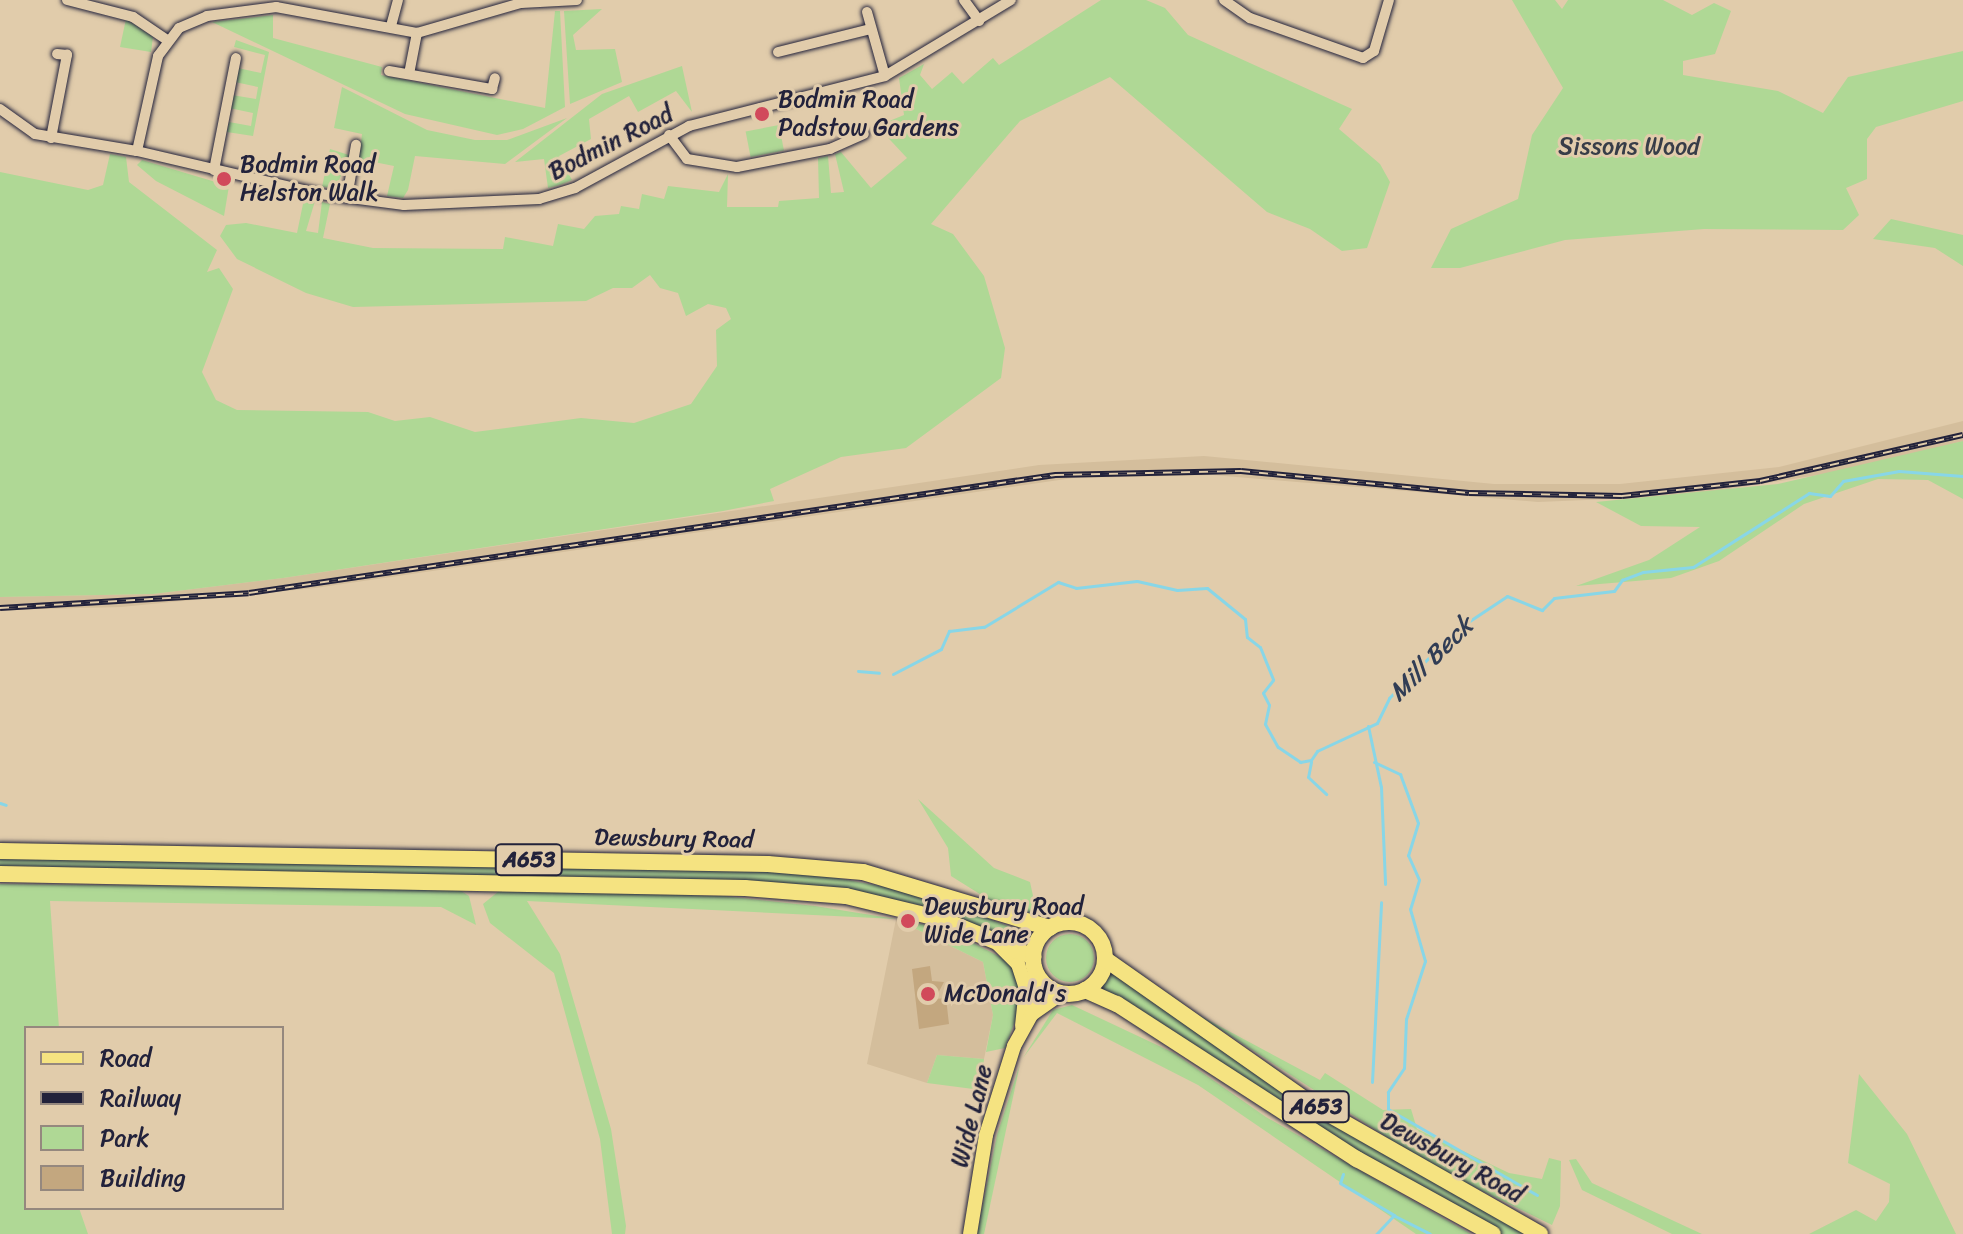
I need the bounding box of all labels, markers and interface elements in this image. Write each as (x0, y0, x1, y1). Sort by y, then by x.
place label: Bodmin Road Padstow Gardens (778, 86, 959, 142)
street label: Bodmin Road (544, 99, 678, 187)
marker: Bodmin Road Padstow Gardens (753, 105, 771, 123)
park label: Sissons Wood (1558, 133, 1700, 161)
place label: Bodmin Road Helston Walk (240, 151, 378, 207)
marker: Bodmin Road Helston Walk (215, 170, 233, 188)
water label: Mill Beck (1382, 610, 1480, 708)
street label: Dewsbury Road (594, 823, 754, 855)
road number: A653 (493, 842, 565, 878)
place label: Dewsbury Road Wide Lane (924, 893, 1084, 949)
marker: Dewsbury Road Wide Lane (899, 912, 917, 930)
place label: McDonald's (944, 980, 1067, 1008)
marker: McDonald's (919, 985, 937, 1003)
legend (24, 1026, 284, 1210)
text: Road (100, 1037, 151, 1079)
street label: Wide Lane (945, 1062, 999, 1170)
text: Railway (100, 1077, 181, 1119)
road number: A653 (1280, 1089, 1352, 1125)
street label: Dewsbury Road (1375, 1107, 1529, 1209)
text: Park (100, 1117, 149, 1159)
text: Building (100, 1157, 186, 1199)

